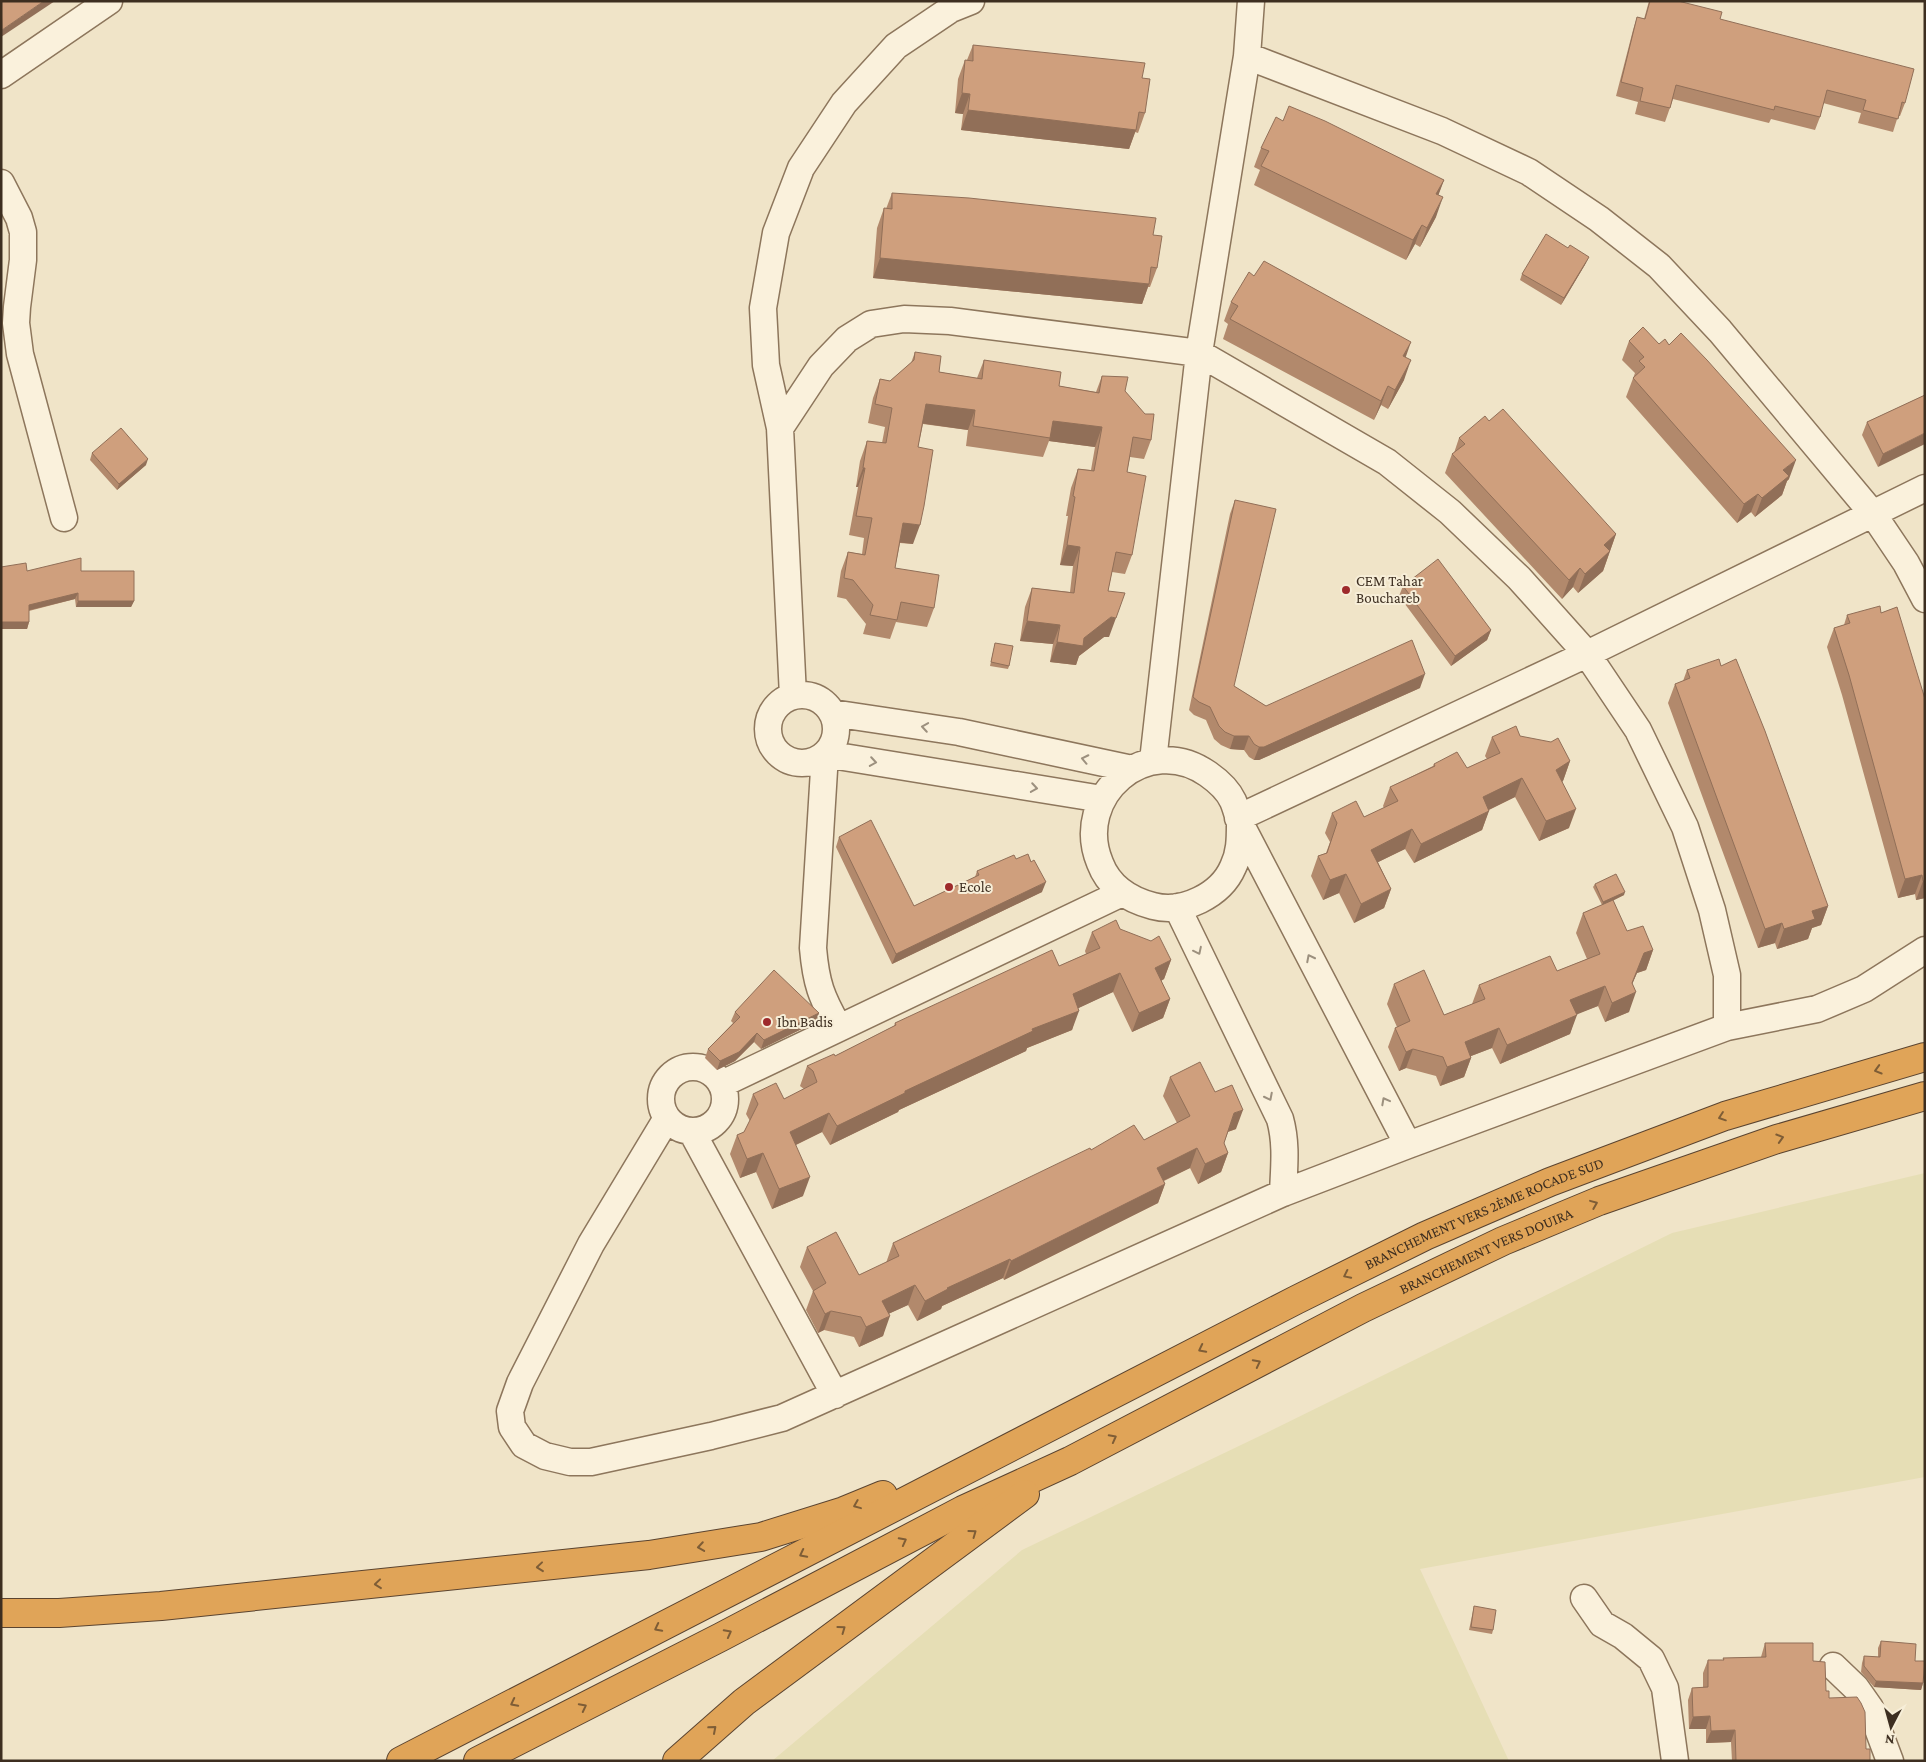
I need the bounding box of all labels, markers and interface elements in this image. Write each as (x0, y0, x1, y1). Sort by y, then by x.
place label: CEM Tahar Bouchareb (1356, 573, 1424, 606)
marker: CEM Tahar Bouchareb (1340, 584, 1352, 596)
one-way arrow (921, 722, 930, 732)
one-way arrow (1080, 754, 1089, 764)
one-way arrow (869, 756, 878, 766)
one-way arrow (1029, 782, 1038, 792)
place label: Ecole (959, 879, 992, 895)
marker: Ecole (943, 881, 955, 893)
one-way arrow (1191, 946, 1202, 955)
one-way arrow (1306, 954, 1316, 963)
place label: Ibn Badis (777, 1014, 833, 1030)
marker: Ibn Badis (761, 1016, 773, 1028)
one-way arrow (1873, 1064, 1882, 1075)
one-way arrow (1263, 1092, 1273, 1101)
one-way arrow (1381, 1098, 1391, 1107)
one-way arrow (1719, 1111, 1727, 1121)
one-way arrow (1775, 1134, 1784, 1144)
street label: BRANCHEMENT VERS 2ÈME ROCADE SUD (1362, 1154, 1606, 1273)
one-way arrow (1589, 1200, 1598, 1210)
street label: BRANCHEMENT VERS DOUIRA (1397, 1205, 1575, 1297)
one-way arrow (1343, 1269, 1352, 1279)
one-way arrow (1198, 1343, 1207, 1353)
one-way arrow (1252, 1359, 1261, 1369)
one-way arrow (1108, 1434, 1117, 1444)
one-way arrow (853, 1499, 862, 1509)
one-way arrow (967, 1530, 977, 1539)
one-way arrow (898, 1538, 907, 1548)
one-way arrow (697, 1541, 705, 1551)
one-way arrow (799, 1548, 808, 1558)
one-way arrow (535, 1561, 543, 1572)
one-way arrow (374, 1578, 382, 1589)
one-way arrow (655, 1622, 664, 1632)
one-way arrow (836, 1627, 845, 1635)
one-way arrow (723, 1629, 732, 1639)
one-way arrow (510, 1697, 519, 1707)
north arrow (1866, 1702, 1916, 1752)
one-way arrow (578, 1703, 587, 1713)
one-way arrow (708, 1725, 717, 1734)
text: N (1884, 1731, 1895, 1748)

